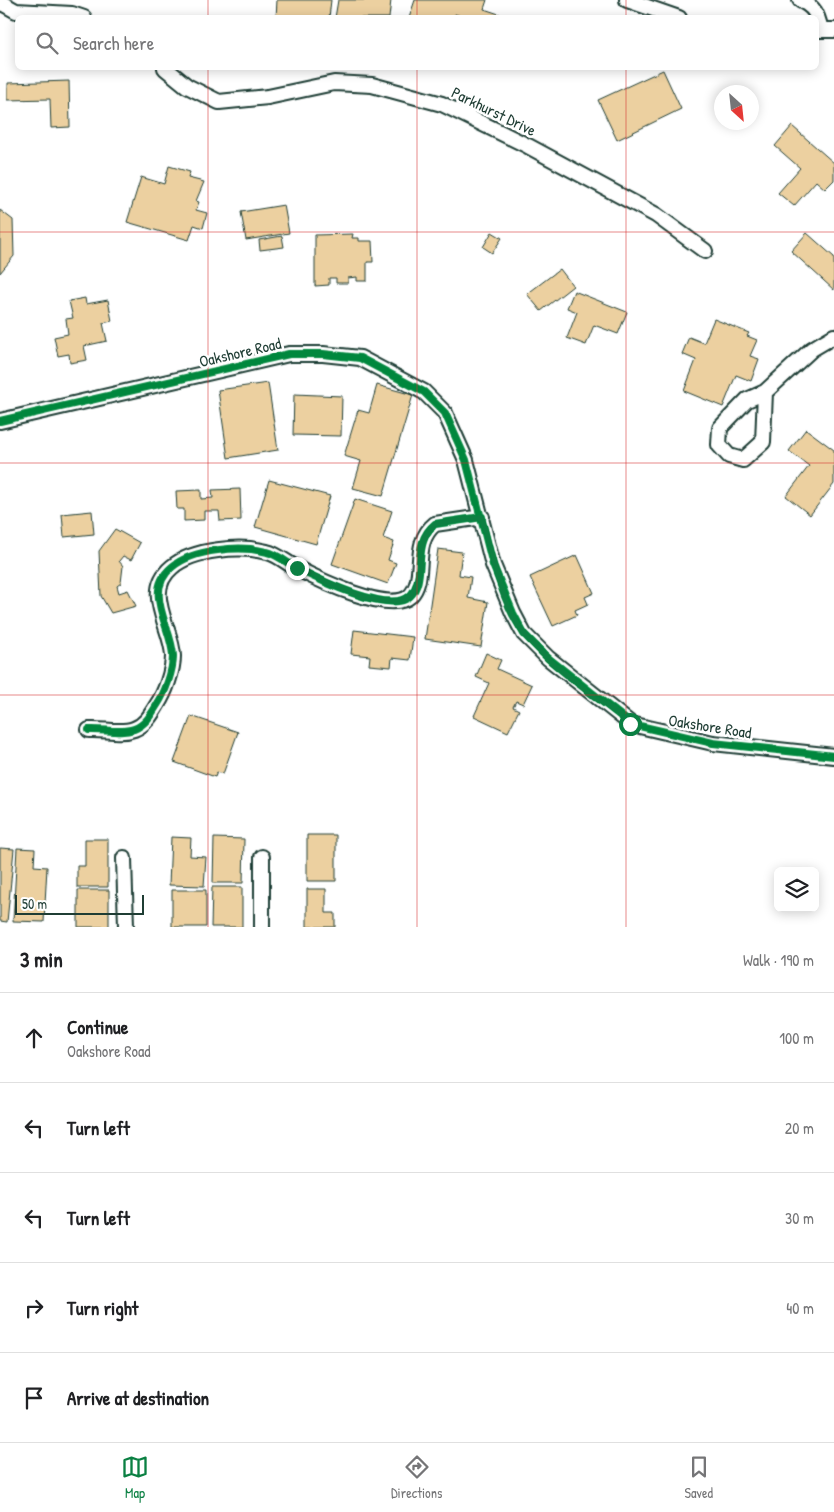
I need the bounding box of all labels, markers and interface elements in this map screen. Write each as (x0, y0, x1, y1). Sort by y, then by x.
search box (15, 15, 819, 70)
icon: search (33, 29, 61, 57)
text: Search here (73, 30, 154, 56)
street label: Parkhurst Drive (448, 81, 541, 141)
north arrow (714, 85, 759, 130)
street label: Oakshore Road (197, 332, 283, 372)
route end (286, 557, 309, 580)
street label: Oakshore Road (667, 709, 753, 743)
route start (619, 713, 642, 736)
map controls (774, 867, 819, 912)
button: layers (774, 867, 819, 912)
scale bar (15, 892, 144, 915)
text: 50 m (22, 894, 47, 913)
text: 3 min (20, 945, 63, 974)
text: Walk · 190 m (743, 949, 814, 971)
text: Continue (67, 1014, 128, 1040)
icon: ahead (20, 1024, 48, 1052)
text: 100 m (779, 1027, 814, 1049)
text: Oakshore Road (67, 1040, 151, 1062)
icon: left (20, 1114, 48, 1142)
text: Turn left (67, 1115, 130, 1141)
text: 20 m (785, 1117, 814, 1139)
icon: left (20, 1204, 48, 1232)
text: Turn left (67, 1205, 130, 1231)
text: 30 m (785, 1207, 814, 1229)
icon: right (20, 1294, 48, 1322)
text: Turn right (67, 1295, 138, 1321)
text: 40 m (786, 1297, 814, 1319)
icon: arrive (20, 1384, 48, 1412)
text: Arrive at destination (67, 1385, 209, 1411)
tab: Map (121, 1453, 149, 1502)
tab: Directions (391, 1453, 442, 1502)
tab: Saved (684, 1453, 713, 1502)

